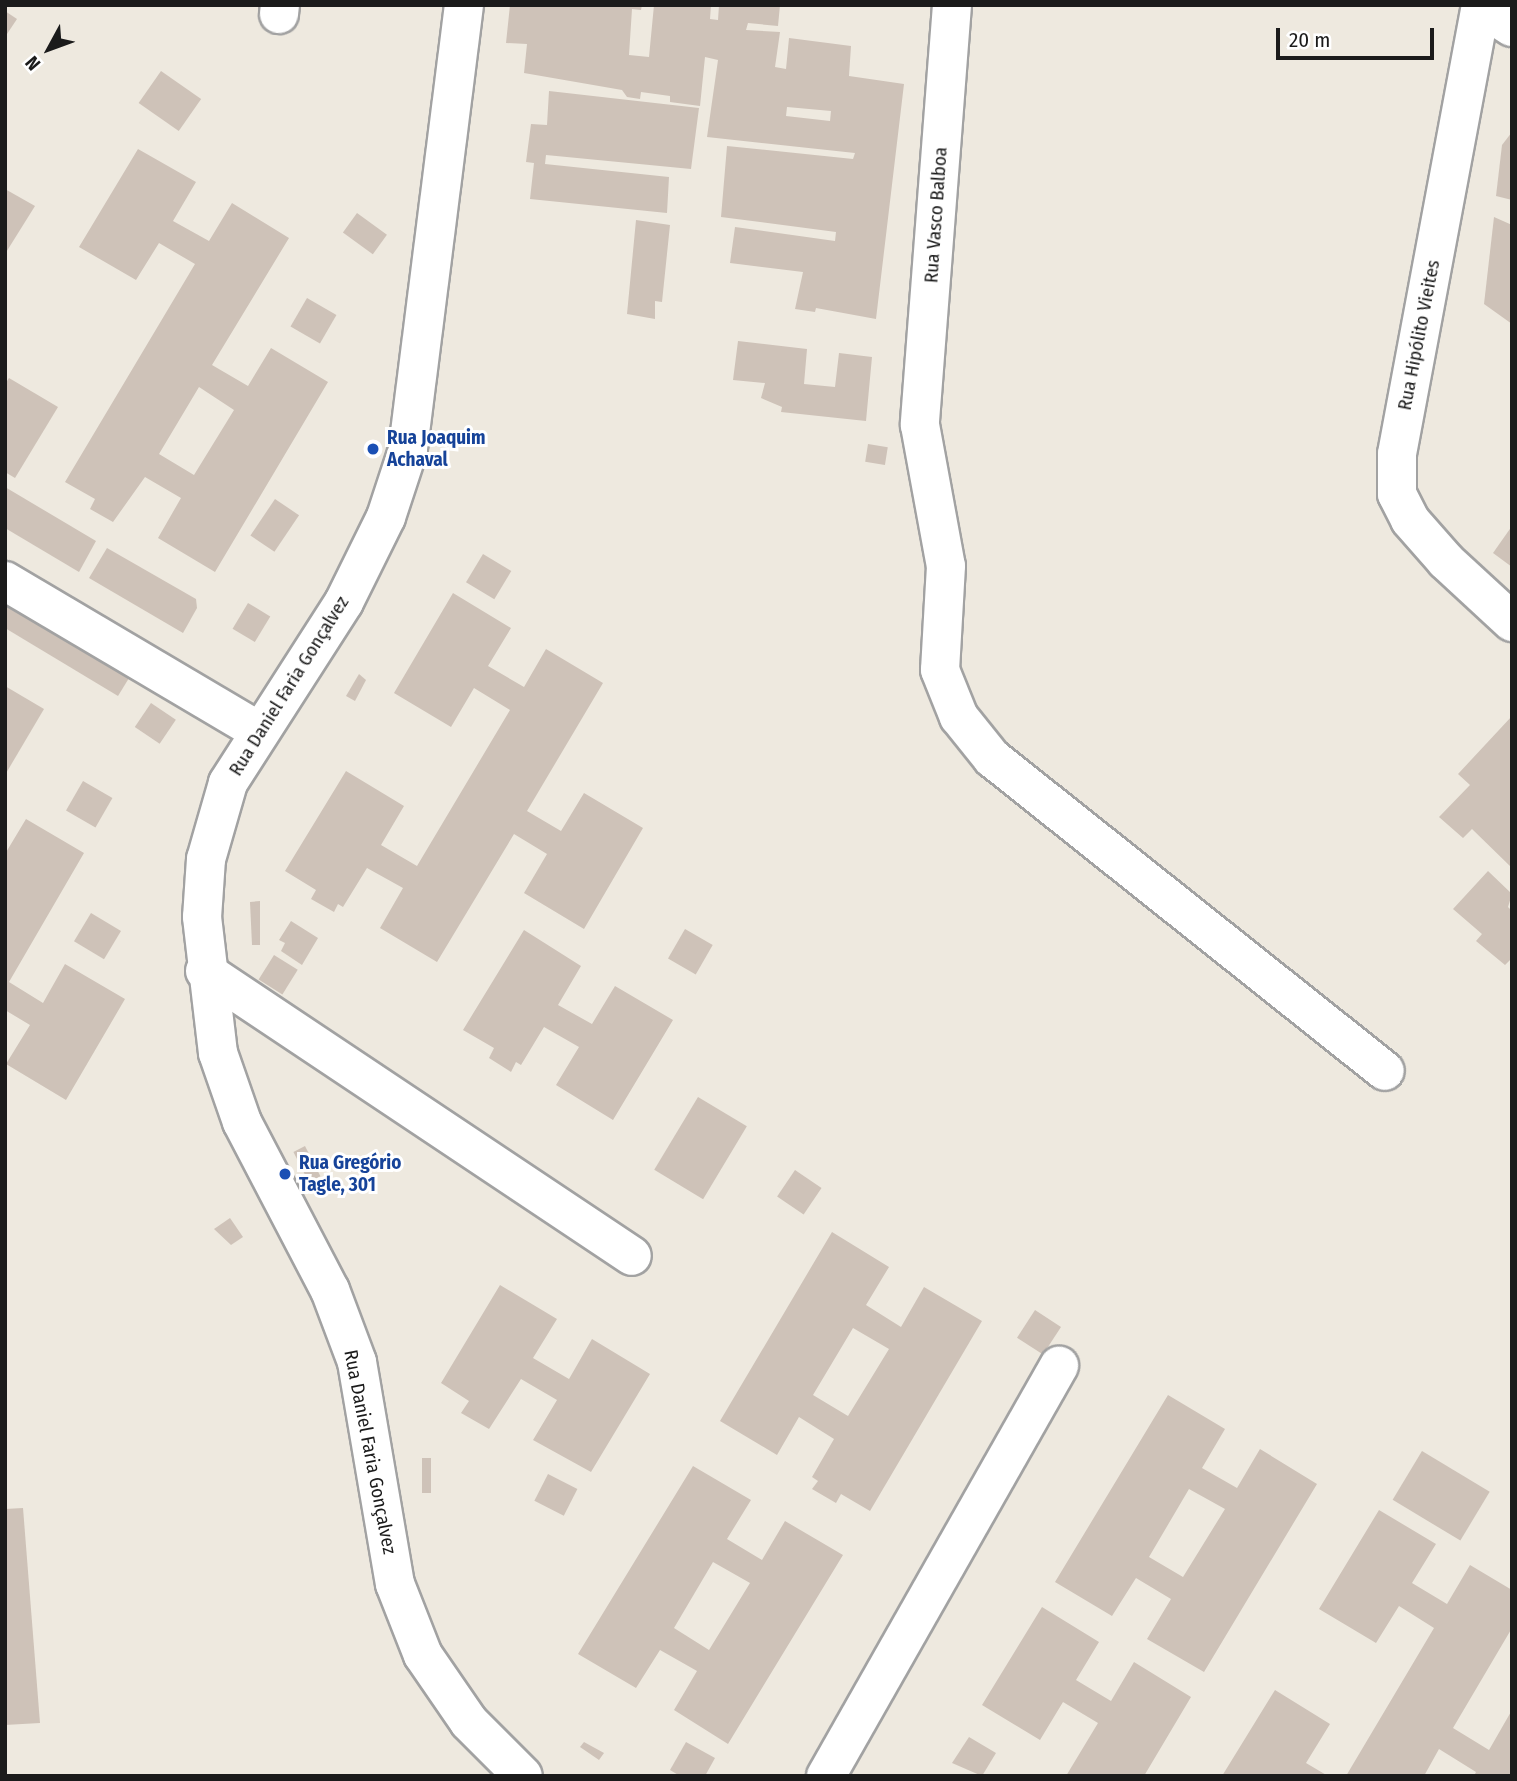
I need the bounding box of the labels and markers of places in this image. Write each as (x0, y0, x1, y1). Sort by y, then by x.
place label: Rua Joaquim Achaval (387, 427, 486, 471)
marker: Rua Joaquim Achaval (365, 441, 381, 457)
place label: Rua Gregório Tagle, 301 (299, 1152, 401, 1196)
marker: Rua Gregório Tagle, 301 (277, 1166, 293, 1182)

